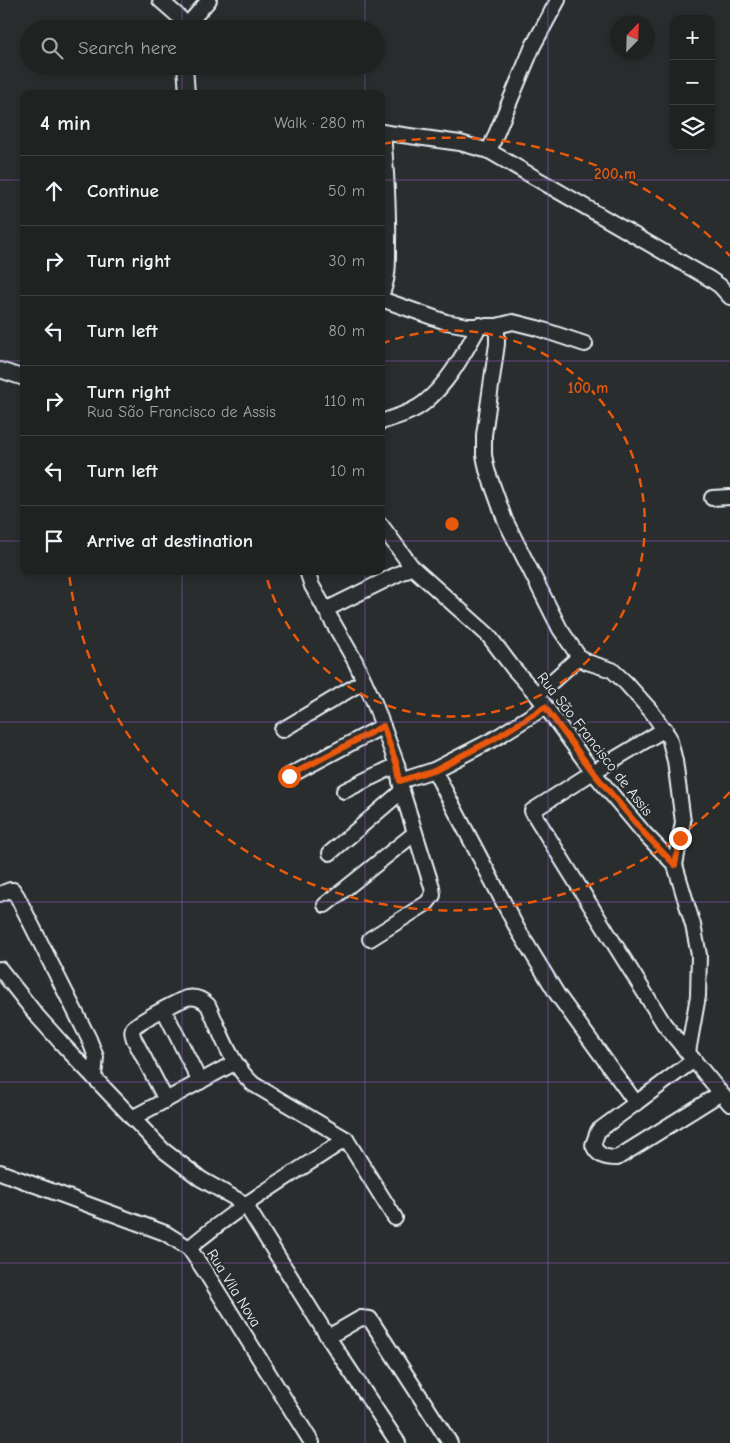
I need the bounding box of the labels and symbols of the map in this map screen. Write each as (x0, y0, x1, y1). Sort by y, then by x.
north arrow (610, 15, 655, 60)
text: 200 m (594, 165, 636, 183)
text: 100 m (568, 379, 608, 397)
centre of rings (443, 515, 461, 533)
street label: Rua São Francisco de Assis (533, 669, 657, 819)
route start (278, 765, 301, 788)
route end (669, 827, 692, 850)
street label: Rua Vila Nova (203, 1246, 265, 1330)

